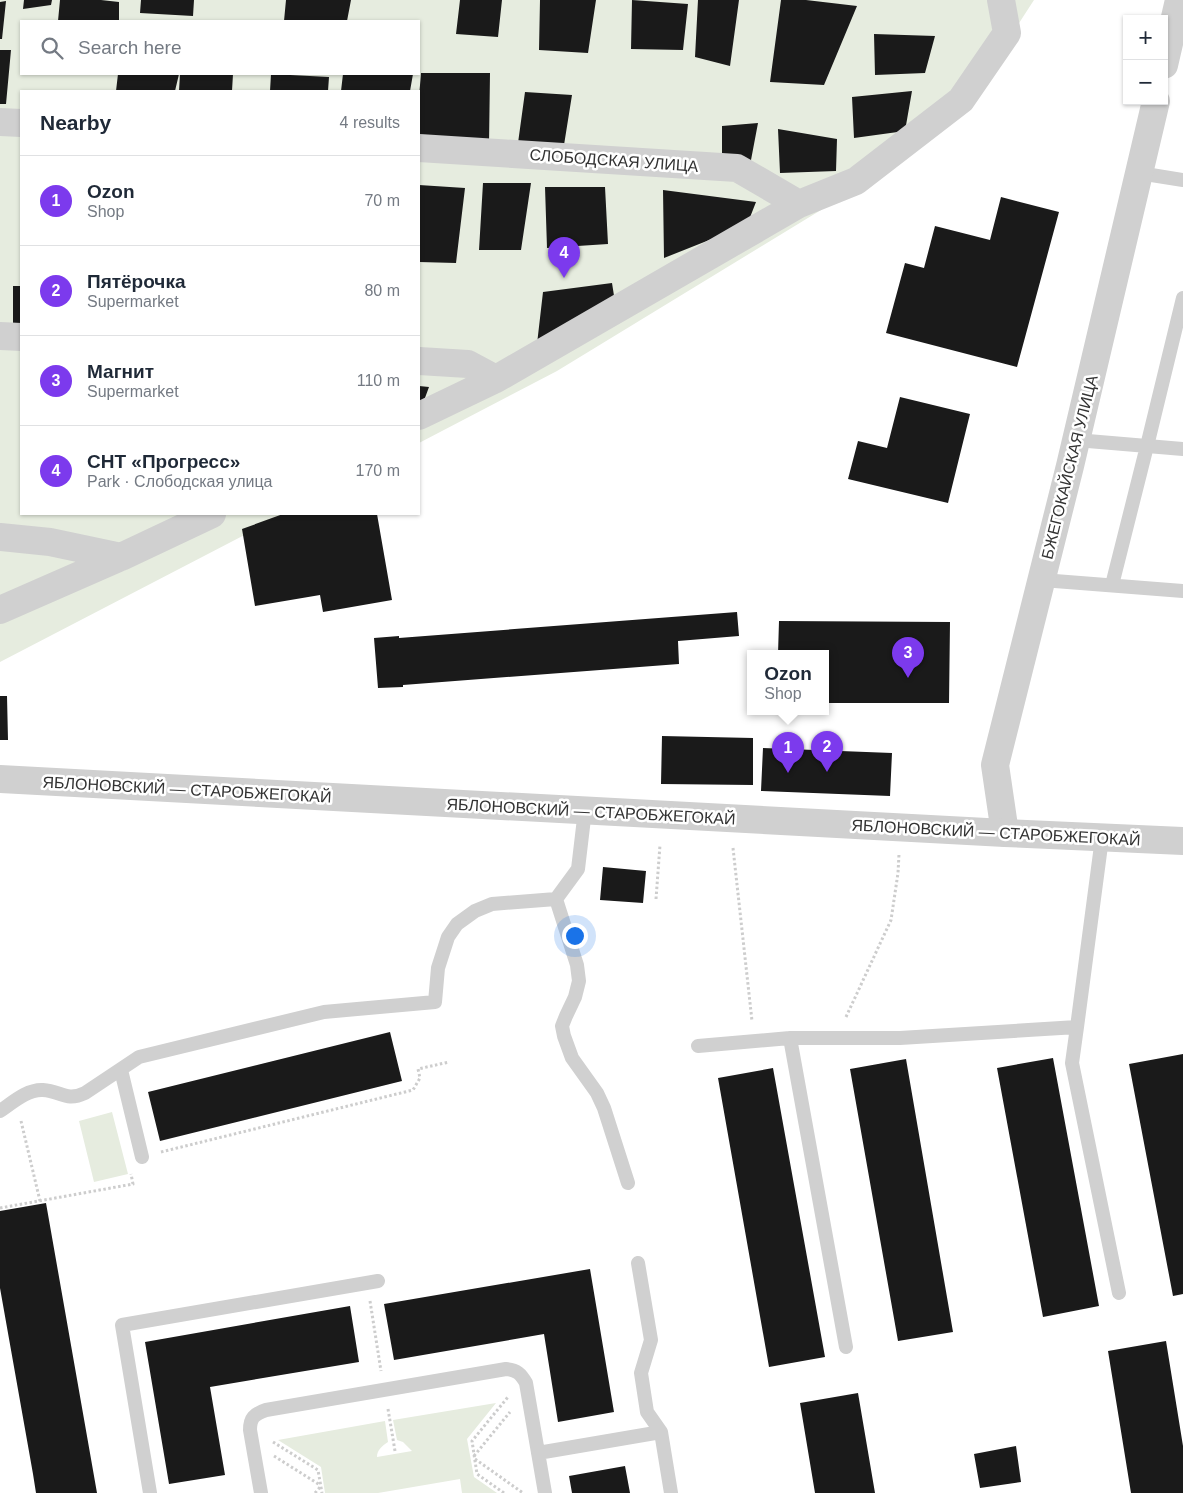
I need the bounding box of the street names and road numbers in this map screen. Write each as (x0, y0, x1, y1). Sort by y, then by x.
street label: СЛОБОДСКАЯ УЛИЦА (529, 146, 699, 175)
street label: БЖЕГОКАЙСКАЯ УЛИЦА (1037, 373, 1101, 561)
street label: ЯБЛОНОВСКИЙ — СТАРОБЖЕГОКАЙ (42, 772, 332, 806)
street label: ЯБЛОНОВСКИЙ — СТАРОБЖЕГОКАЙ (446, 794, 736, 828)
street label: ЯБЛОНОВСКИЙ — СТАРОБЖЕГОКАЙ (851, 815, 1141, 849)

